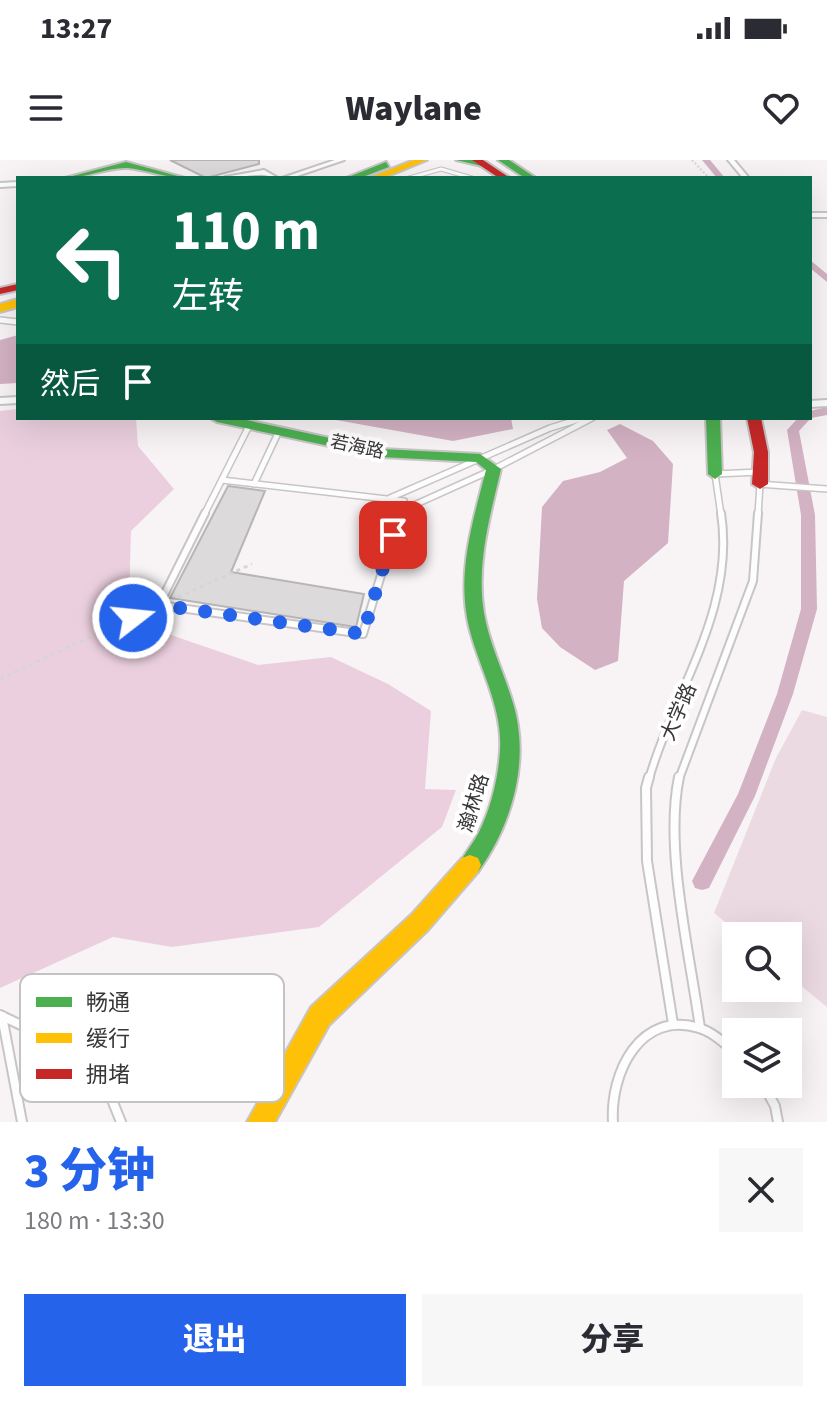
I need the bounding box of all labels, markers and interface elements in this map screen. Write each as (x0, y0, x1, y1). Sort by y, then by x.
text: 13:27 (40, 7, 112, 50)
text: Waylane (345, 83, 482, 134)
icon: menu (24, 86, 68, 130)
icon: heart (759, 86, 803, 130)
text: 110 m (172, 192, 320, 271)
icon: left (40, 208, 144, 312)
text: 左转 (172, 271, 244, 322)
icon: arrive (116, 360, 160, 404)
text: 然后 (40, 363, 100, 406)
street label: 若海路 (328, 429, 386, 465)
pin (359, 501, 427, 569)
icon: arrive (371, 513, 415, 557)
position arrow (91, 576, 175, 660)
street label: 大学路 (654, 679, 704, 745)
street label: 瀚林路 (452, 770, 496, 836)
map controls (722, 922, 802, 1098)
button: search (722, 922, 802, 1002)
legend (20, 974, 284, 1102)
text: 畅通 (86, 987, 130, 1019)
button: layers (722, 1018, 802, 1098)
text: 缓行 (86, 1023, 130, 1055)
text: 拥堵 (86, 1059, 130, 1091)
text: 3 分钟 (24, 1138, 155, 1206)
button: close (719, 1148, 803, 1232)
text: 180 m · 13:30 (24, 1202, 165, 1239)
button: 退出 (24, 1294, 406, 1386)
button: 分享 (422, 1294, 803, 1386)

